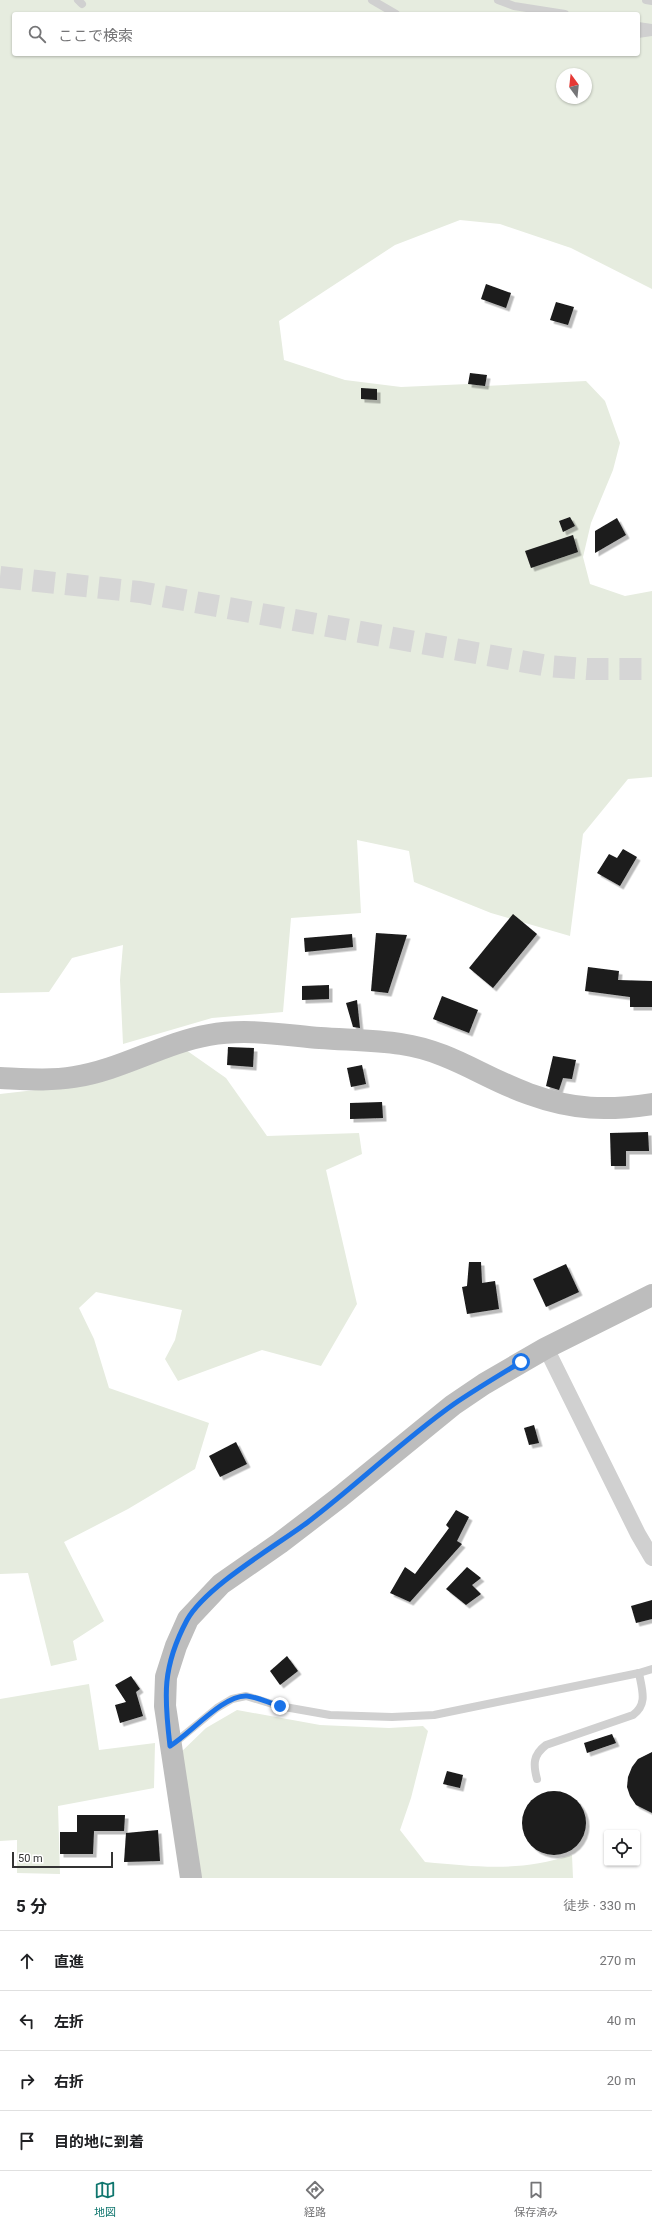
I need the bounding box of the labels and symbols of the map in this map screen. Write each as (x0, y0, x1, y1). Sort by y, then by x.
north arrow (556, 68, 592, 104)
route start (512, 1353, 530, 1371)
route end (271, 1697, 289, 1715)
scale bar (12, 1850, 113, 1869)

